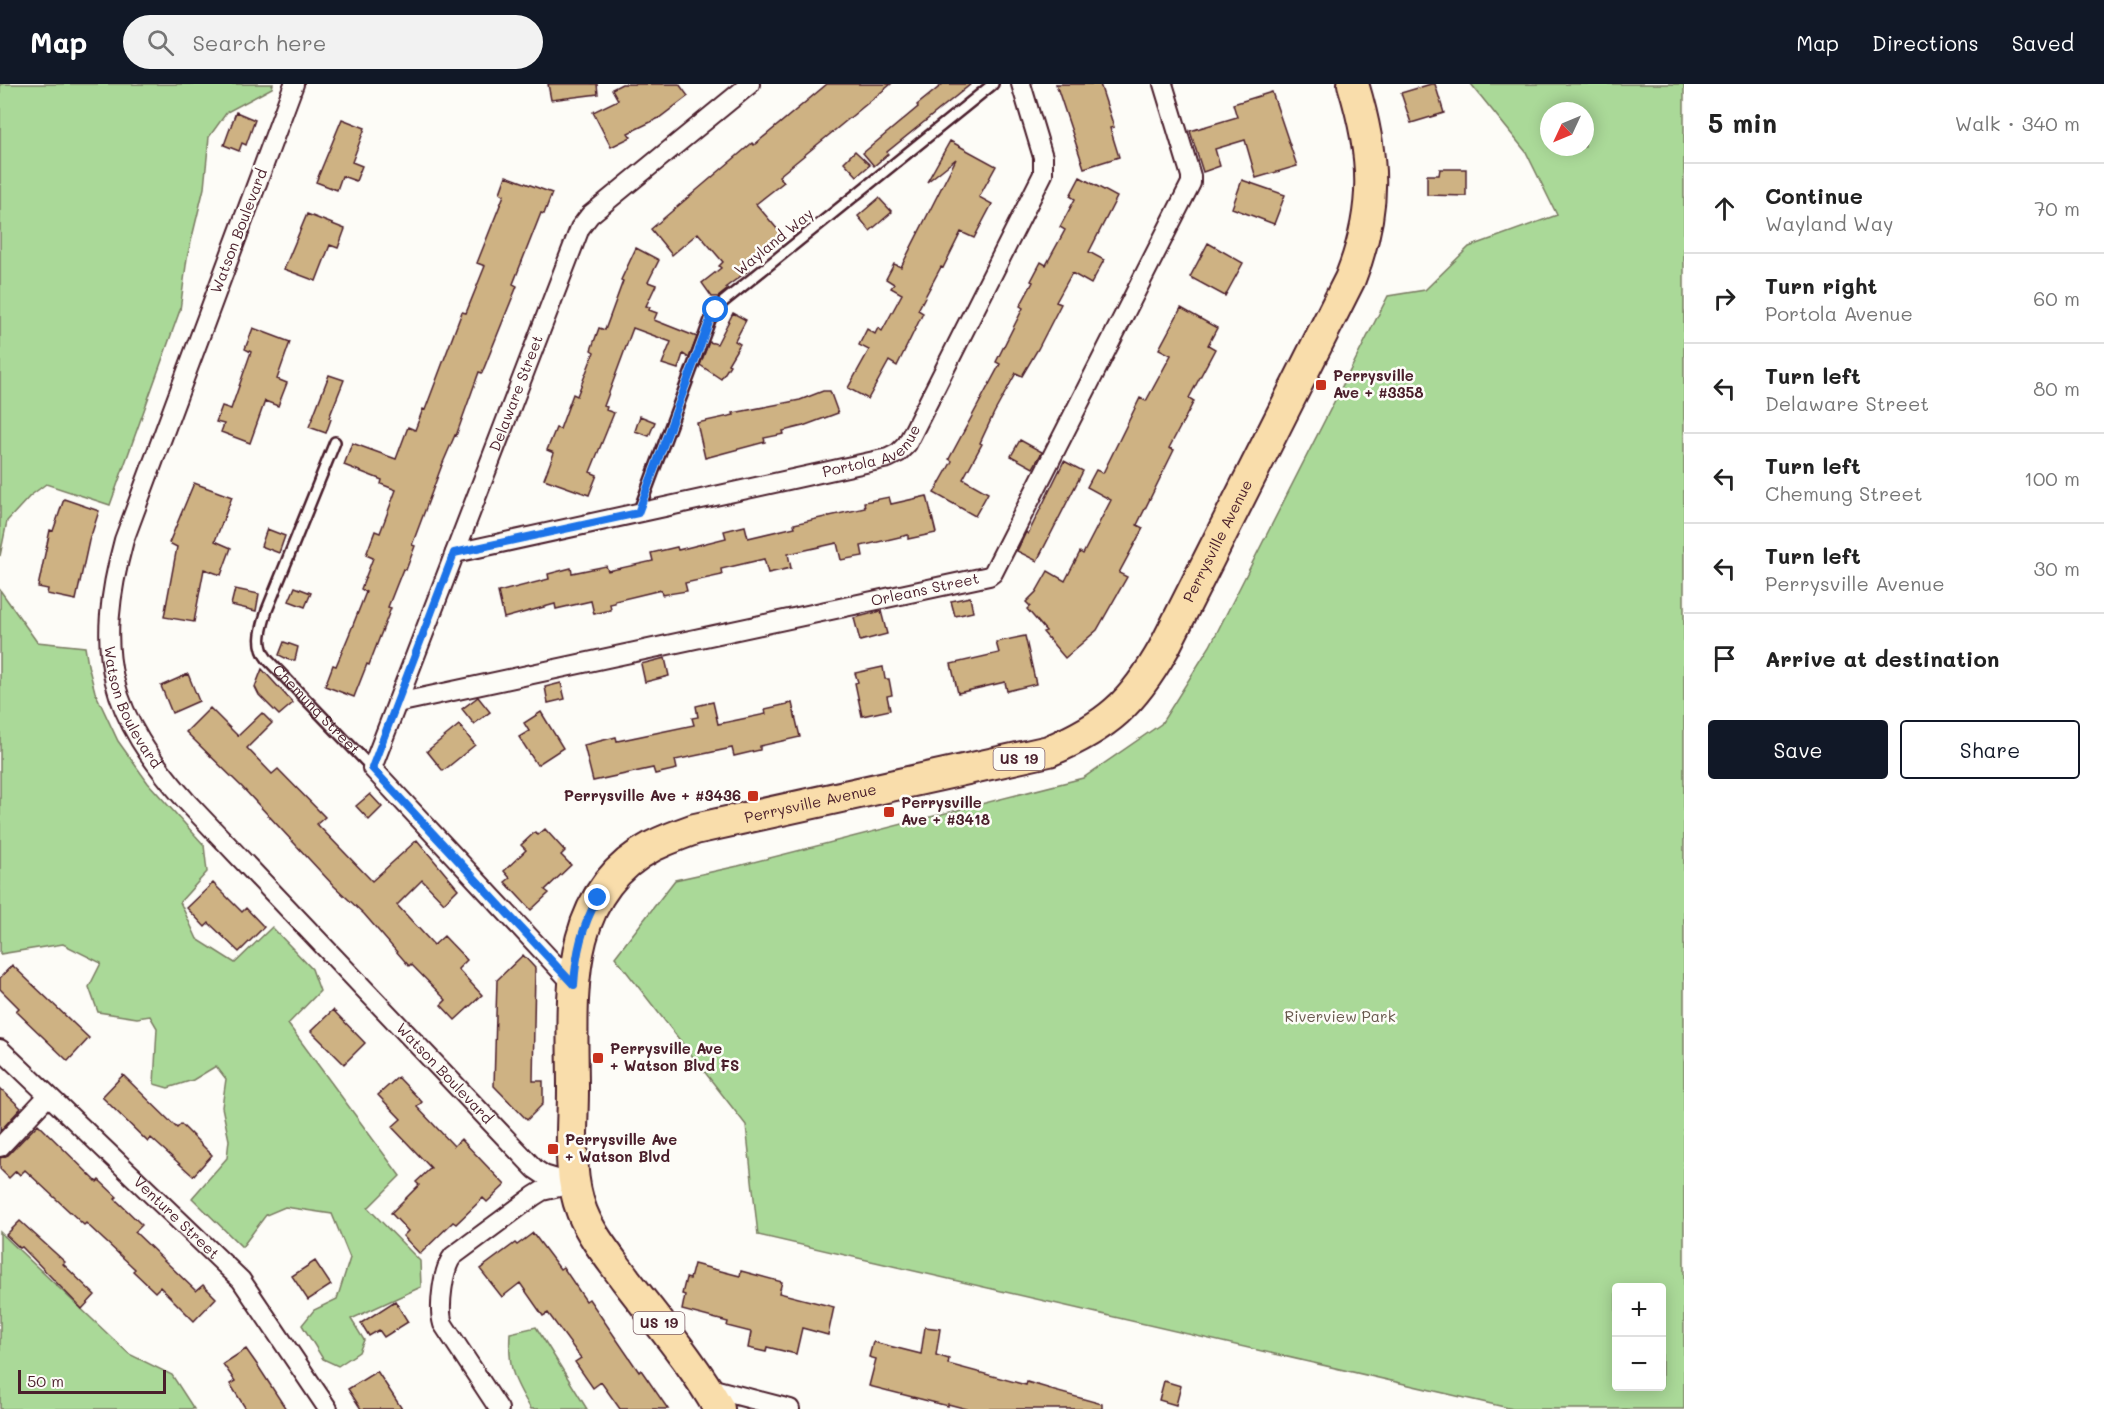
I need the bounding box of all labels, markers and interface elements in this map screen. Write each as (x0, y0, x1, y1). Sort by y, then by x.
search box (123, 15, 543, 69)
text: Map (30, 24, 87, 60)
icon: search (144, 26, 177, 59)
text: Search here (192, 28, 326, 57)
text: Map (1796, 29, 1839, 56)
text: Directions (1872, 29, 1979, 56)
text: Saved (2012, 29, 2074, 56)
north arrow (1540, 102, 1594, 156)
text: 5 min (1708, 106, 1777, 140)
text: Walk · 340 m (1955, 110, 2080, 136)
street label: Watson Boulevard (205, 165, 271, 296)
text: Continue (1765, 181, 1863, 210)
icon: ahead (1708, 192, 1741, 225)
text: 70 m (2034, 195, 2080, 221)
street label: Wayland Way (730, 203, 817, 279)
text: Wayland Way (1765, 210, 1894, 236)
text: Turn right (1765, 271, 1877, 300)
icon: right (1708, 282, 1741, 315)
text: 60 m (2033, 285, 2080, 311)
route start (702, 296, 728, 322)
text: Portola Avenue (1765, 300, 1913, 326)
street label: Delaware Street (484, 332, 547, 454)
text: Turn left (1765, 361, 1861, 390)
place label: Perrysville Ave + #3358 (1333, 365, 1424, 402)
icon: left (1708, 372, 1741, 405)
text: 80 m (2033, 375, 2080, 401)
marker: Perrysville Ave + #3358 (1314, 378, 1328, 392)
text: Delaware Street (1765, 390, 1929, 416)
street label: Portola Avenue (820, 421, 924, 481)
text: Turn left (1765, 451, 1861, 480)
icon: left (1708, 462, 1741, 495)
text: 100 m (2024, 465, 2080, 491)
street label: Perrysville Avenue (1178, 476, 1256, 605)
text: Chemung Street (1765, 480, 1923, 506)
text: Turn left (1765, 541, 1861, 570)
icon: left (1708, 552, 1741, 585)
text: 30 m (2034, 555, 2080, 581)
street label: Orleans Street (869, 567, 981, 610)
text: Perrysville Avenue (1765, 570, 1945, 596)
icon: arrive (1708, 642, 1741, 675)
text: Arrive at destination (1765, 644, 2000, 673)
street label: Watson Boulevard (100, 645, 167, 772)
street label: Chemung Street (269, 660, 365, 759)
button: Save (1708, 720, 1888, 779)
button: Share (1900, 720, 2080, 779)
road number: US 19 (994, 748, 1044, 770)
street label: Perrysville Avenue (742, 778, 878, 827)
place label: Perrysville Ave + #3436 (564, 785, 741, 805)
marker: Perrysville Ave + #3436 (746, 789, 760, 803)
place label: Perrysville Ave + #3418 (901, 792, 990, 829)
marker: Perrysville Ave + #3418 (882, 805, 896, 819)
route end (584, 884, 610, 910)
park label: Riverview Park (1284, 1006, 1396, 1026)
street label: Watson Boulevard (392, 1018, 498, 1128)
place label: Perrysville Ave + Watson Blvd FS (610, 1038, 739, 1075)
marker: Perrysville Ave + Watson Blvd FS (591, 1051, 605, 1065)
place label: Perrysville Ave + Watson Blvd (565, 1129, 677, 1166)
marker: Perrysville Ave + Watson Blvd (546, 1142, 560, 1156)
street label: Venture Street (130, 1171, 224, 1263)
map controls (1612, 1283, 1666, 1391)
button: + (1612, 1283, 1666, 1337)
road number: US 19 (634, 1312, 684, 1334)
button: − (1612, 1337, 1666, 1391)
scale bar (18, 1367, 166, 1394)
text: 50 m (27, 1370, 64, 1391)

